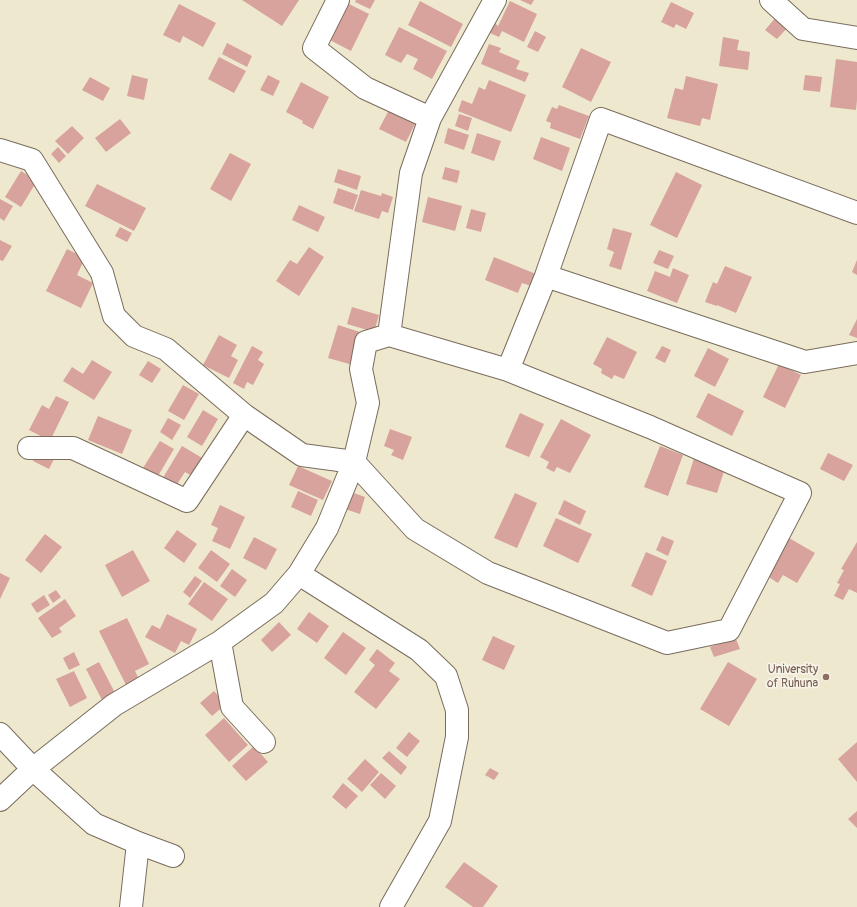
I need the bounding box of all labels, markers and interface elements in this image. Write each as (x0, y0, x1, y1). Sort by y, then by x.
place label: University of Ruhuna (767, 663, 818, 691)
marker: University of Ruhuna (821, 672, 831, 682)

